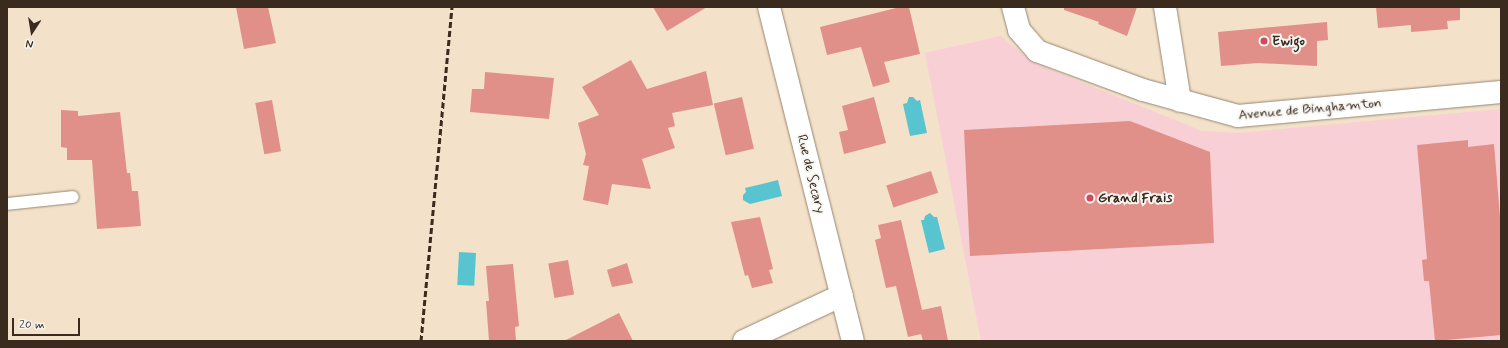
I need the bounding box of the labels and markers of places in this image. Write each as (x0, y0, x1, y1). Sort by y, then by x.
place label: Ewigo (1272, 33, 1305, 49)
marker: Ewigo (1259, 36, 1269, 46)
place label: Grand Frais (1098, 190, 1171, 206)
marker: Grand Frais (1085, 193, 1095, 203)

